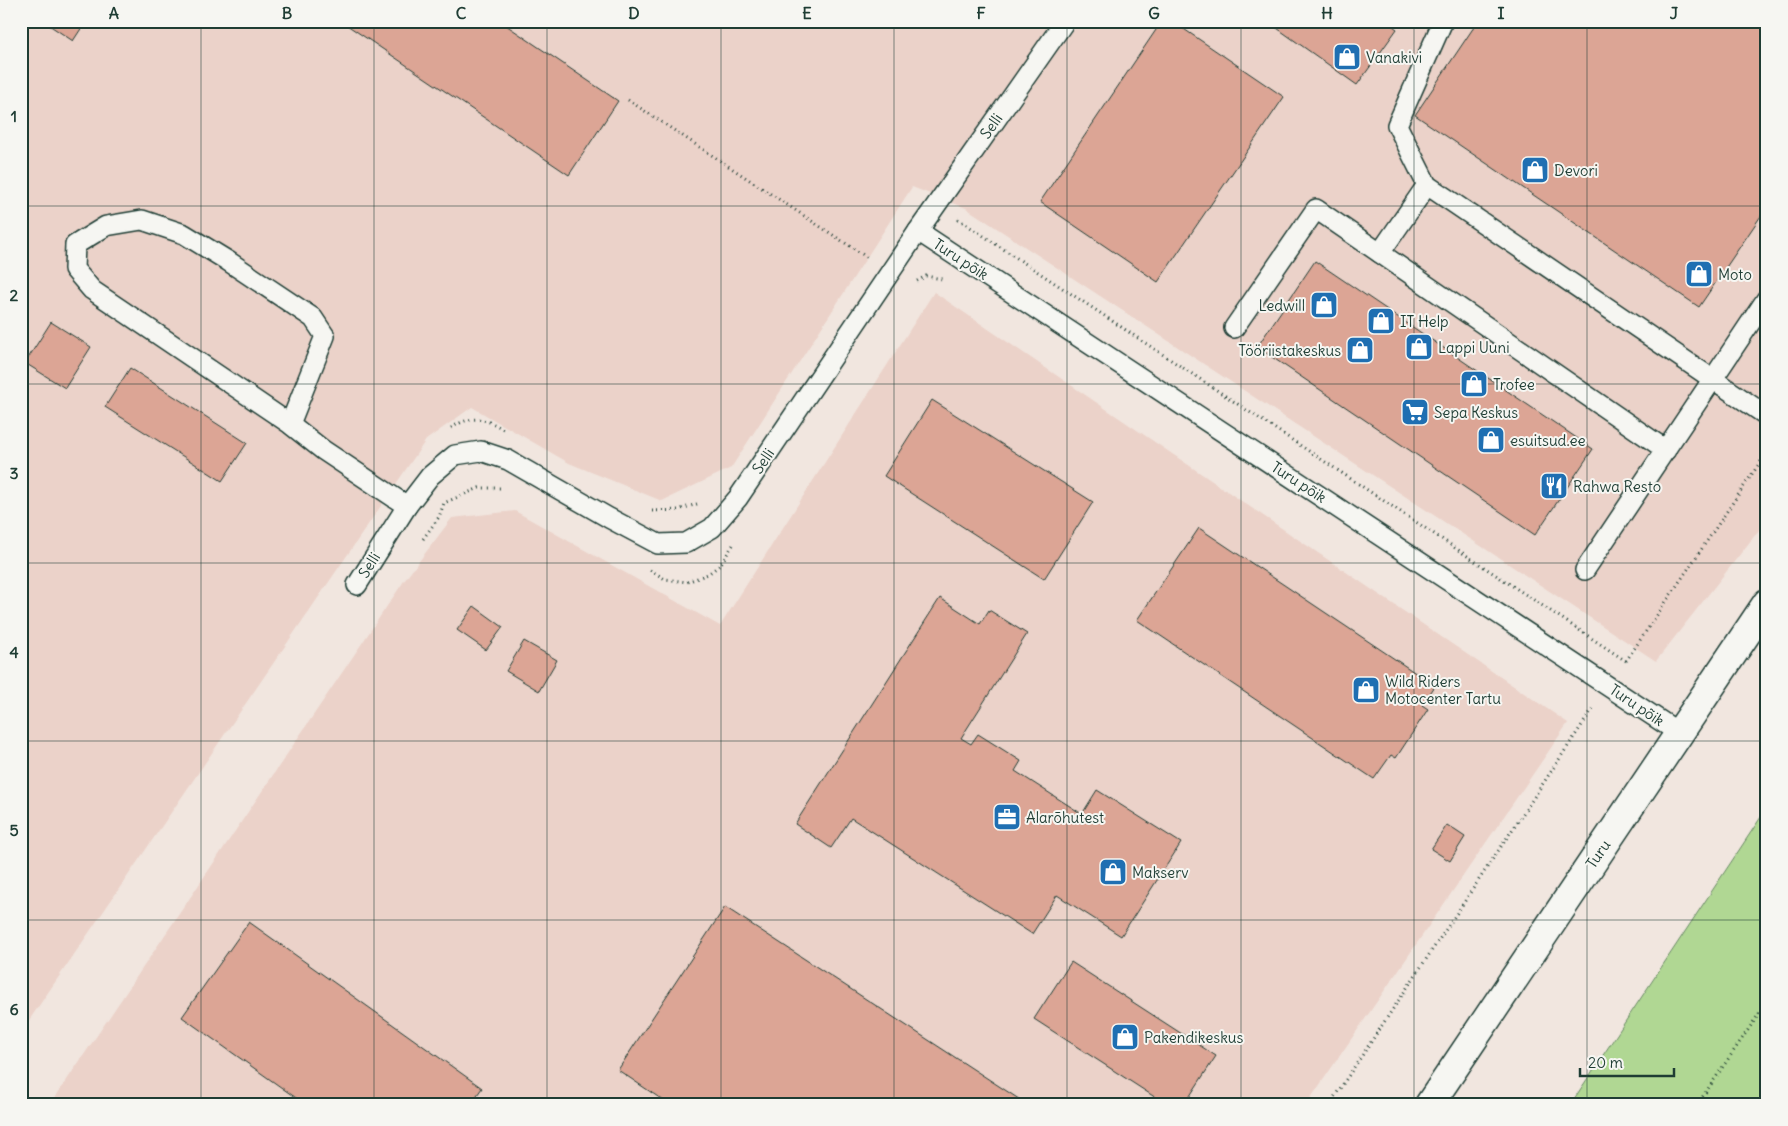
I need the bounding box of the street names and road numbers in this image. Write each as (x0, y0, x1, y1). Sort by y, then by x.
street label: Selli (976, 110, 1006, 142)
street label: Turu põik (930, 234, 992, 284)
street label: Selli (748, 445, 778, 477)
street label: Turu põik (1268, 457, 1330, 507)
street label: Selli (354, 549, 384, 581)
street label: Turu põik (1606, 680, 1668, 730)
street label: Turu (1582, 836, 1615, 872)

